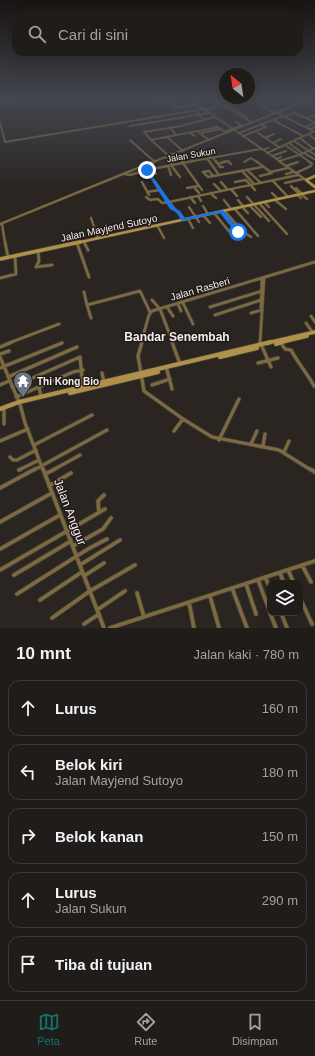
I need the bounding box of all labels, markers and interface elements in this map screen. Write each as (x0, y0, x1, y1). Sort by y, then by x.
search box (12, 12, 303, 56)
icon: search (26, 23, 48, 45)
text: Cari di sini (58, 26, 128, 43)
north arrow (219, 68, 255, 104)
street label: Jalan Sukun (166, 146, 216, 164)
route end (138, 161, 156, 179)
street label: Jalan Mayjend Sutoyo (60, 212, 159, 244)
route start (229, 223, 247, 241)
street label: Jalan Rasberi (169, 275, 231, 303)
district label: Bandar Senembah (124, 330, 230, 344)
temple icon: Thi Kong Bio (12, 370, 34, 398)
place label: Thi Kong Bio (37, 376, 99, 387)
street label: Jalan Anggur (51, 477, 89, 547)
map controls (267, 580, 303, 616)
button: layers (267, 580, 303, 616)
text: 10 mnt (16, 644, 71, 663)
text: Jalan kaki · 780 m (194, 647, 299, 662)
icon: ahead (17, 697, 39, 719)
text: Lurus (55, 700, 97, 717)
text: 160 m (262, 701, 298, 716)
text: Belok kiri (55, 756, 123, 773)
icon: left (17, 761, 39, 783)
text: 180 m (262, 765, 298, 780)
text: Jalan Mayjend Sutoyo (55, 773, 183, 788)
icon: right (17, 825, 39, 847)
text: Belok kanan (55, 828, 143, 845)
text: 150 m (262, 829, 298, 844)
text: Lurus (55, 884, 97, 901)
icon: ahead (17, 889, 39, 911)
text: 290 m (262, 893, 298, 908)
text: Jalan Sukun (55, 901, 127, 916)
icon: arrive (17, 953, 39, 975)
text: Tiba di tujuan (55, 956, 152, 973)
tab: Peta (37, 1011, 60, 1047)
tab: Rute (134, 1011, 158, 1047)
tab: Disimpan (232, 1011, 278, 1047)

